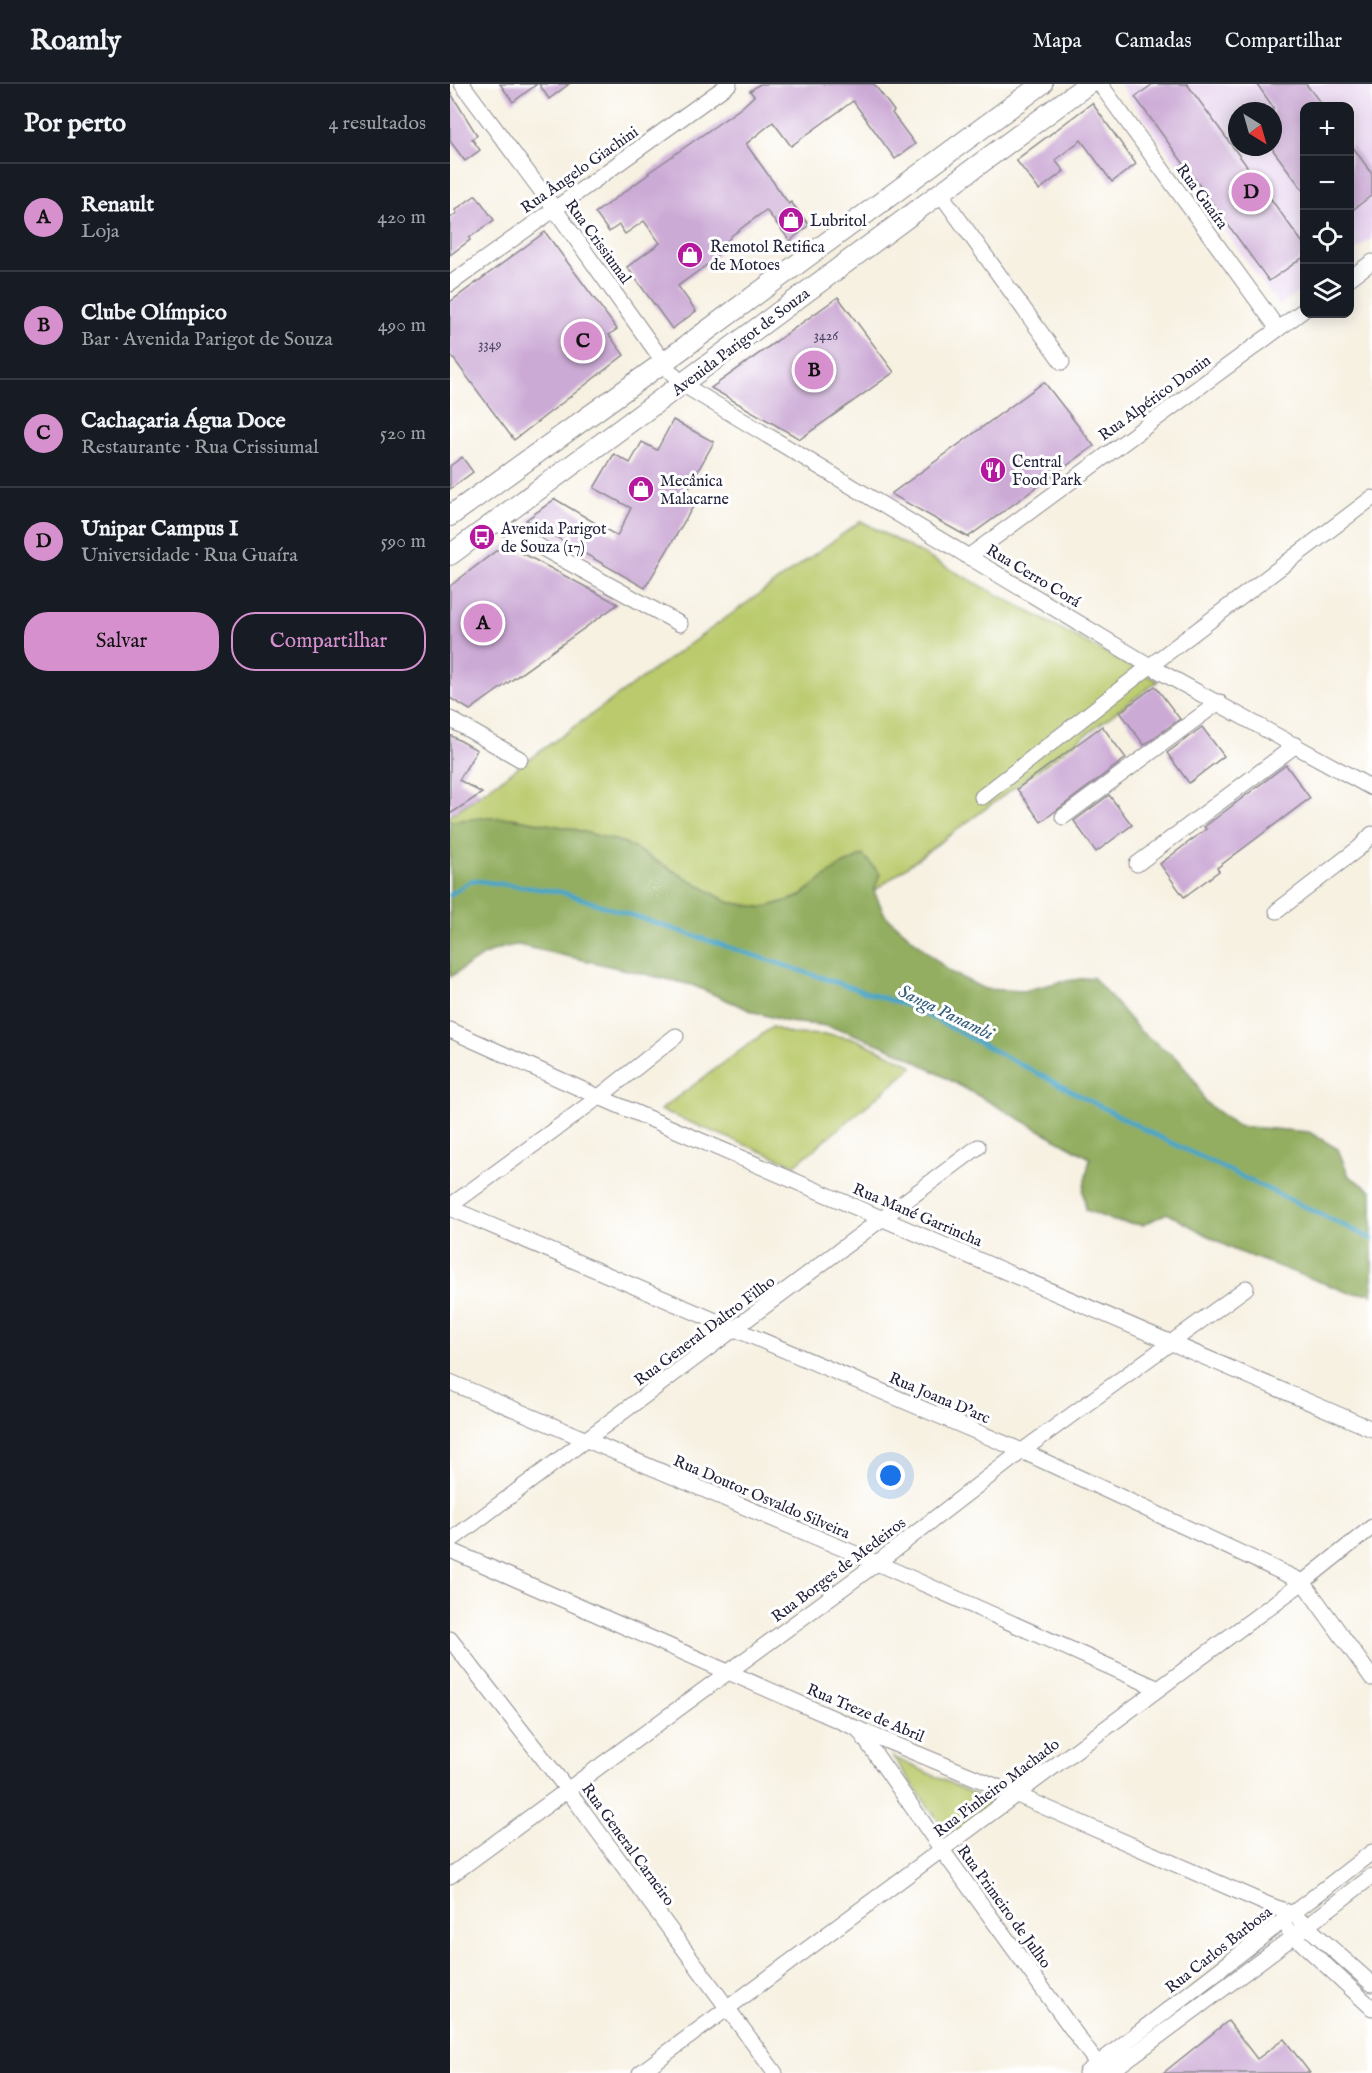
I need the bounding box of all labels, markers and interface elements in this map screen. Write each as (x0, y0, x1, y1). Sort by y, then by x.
text: Roamly (30, 24, 121, 59)
text: Mapa (1032, 28, 1082, 55)
text: Camadas (1115, 28, 1192, 55)
text: Compartilhar (1225, 28, 1342, 55)
north arrow (1228, 102, 1282, 156)
map controls (1300, 102, 1354, 318)
button: + (1300, 102, 1354, 156)
text: Por perto (24, 107, 126, 140)
text: 4 resultados (328, 111, 426, 136)
street label: Rua Ângelo Giachini (516, 121, 643, 219)
button: − (1300, 156, 1354, 210)
street label: Rua Guaíra (1171, 161, 1232, 234)
pin: D (1232, 170, 1270, 214)
text: Renault (81, 191, 154, 219)
street label: Rua Crissiumal (560, 196, 635, 289)
text: A (37, 205, 50, 230)
text: 420 m (377, 205, 426, 230)
shop icon: Lubritol (776, 205, 806, 235)
button: locate (1300, 210, 1354, 264)
place label: Lubritol (810, 212, 867, 232)
text: Loja (81, 219, 120, 244)
place label: Remotol Retifica de Motoes (710, 238, 825, 276)
shop icon: Remotol Retifica de Motoes (675, 240, 705, 270)
button: layers (1300, 264, 1354, 318)
street label: Avenida Parigot de Souza (667, 284, 814, 402)
text: Clube Olímpico (81, 299, 227, 327)
text: B (37, 313, 50, 338)
text: 490 m (378, 313, 426, 338)
pin: C (564, 318, 602, 364)
text: Bar · Avenida Parigot de Souza (81, 327, 333, 352)
house number: 3426 (814, 327, 839, 345)
house number: 3349 (478, 336, 502, 354)
pin: B (794, 348, 834, 392)
street label: Rua Alpérico Donin (1095, 351, 1216, 446)
text: Cachaçaria Água Doce (81, 407, 286, 435)
text: C (36, 421, 51, 446)
text: 520 m (380, 421, 426, 446)
text: Restaurante · Rua Crissiumal (81, 435, 319, 460)
place label: Central Food Park (1012, 453, 1082, 491)
restaurant icon: Central Food Park (978, 455, 1008, 485)
place label: Mecânica Malacarne (660, 472, 729, 510)
shop icon: Mecânica Malacarne (626, 474, 656, 504)
text: Unipar Campus I (81, 515, 238, 543)
place label: Avenida Parigot de Souza (17) (500, 520, 607, 558)
bus stop icon: Avenida Parigot de Souza (17) (467, 522, 497, 552)
text: D (35, 529, 52, 554)
text: 590 m (380, 529, 426, 554)
street label: Rua Cerro Corá (982, 541, 1084, 613)
text: Universidade · Rua Guaíra (81, 543, 298, 568)
pin: A (464, 600, 502, 646)
button: Salvar (24, 612, 219, 671)
button: Compartilhar (231, 612, 426, 671)
water label: Sanga Panambi (894, 980, 998, 1047)
street label: Rua Mané Garrincha (850, 1180, 985, 1252)
street label: Rua General Daltro Filho (631, 1272, 780, 1391)
street label: Rua Joana D'arc (886, 1369, 993, 1429)
street label: Rua Doutor Osvaldo Silveira (670, 1452, 853, 1544)
your location (876, 1461, 905, 1490)
street label: Rua Borges de Medeiros (768, 1513, 911, 1628)
street label: Rua Treze de Abril (803, 1680, 928, 1748)
street label: Rua Pinheiro Machado (930, 1735, 1064, 1842)
street label: Rua General Carneiro (576, 1780, 679, 1911)
street label: Rua Primeiro de Julho (952, 1842, 1055, 1973)
street label: Rua Carlos Barbosa (1162, 1903, 1277, 1999)

